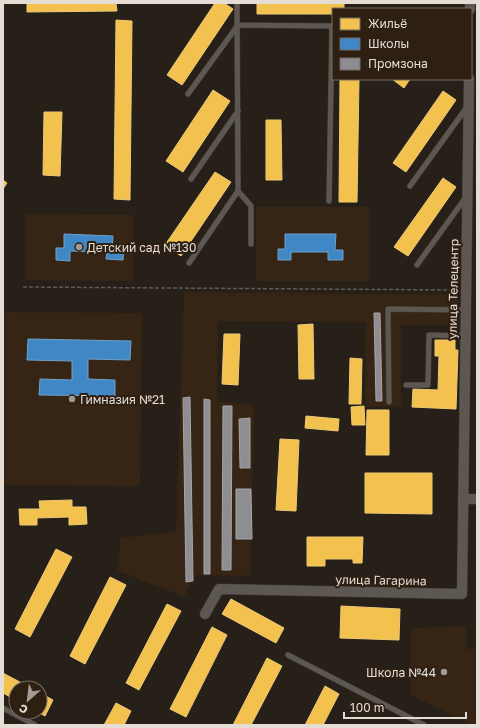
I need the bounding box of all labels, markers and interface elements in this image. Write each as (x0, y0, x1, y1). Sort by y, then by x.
legend (332, 8, 472, 80)
text: Жильё (368, 16, 407, 31)
text: Школы (368, 36, 409, 51)
text: Промзона (368, 56, 428, 71)
street label: улица Телецентр (445, 239, 461, 339)
place label: Детский сад №130 (87, 240, 196, 255)
marker: Детский сад №130 (74, 242, 84, 252)
place label: Гимназия №21 (80, 392, 165, 407)
marker: Гимназия №21 (67, 394, 77, 404)
street label: улица Гагарина (335, 572, 427, 588)
place label: Школа №44 (366, 665, 436, 680)
marker: Школа №44 (439, 667, 449, 677)
north arrow (8, 680, 48, 720)
scale bar (344, 694, 466, 720)
text: 100 m (350, 700, 384, 715)
text: С (16, 702, 30, 717)

